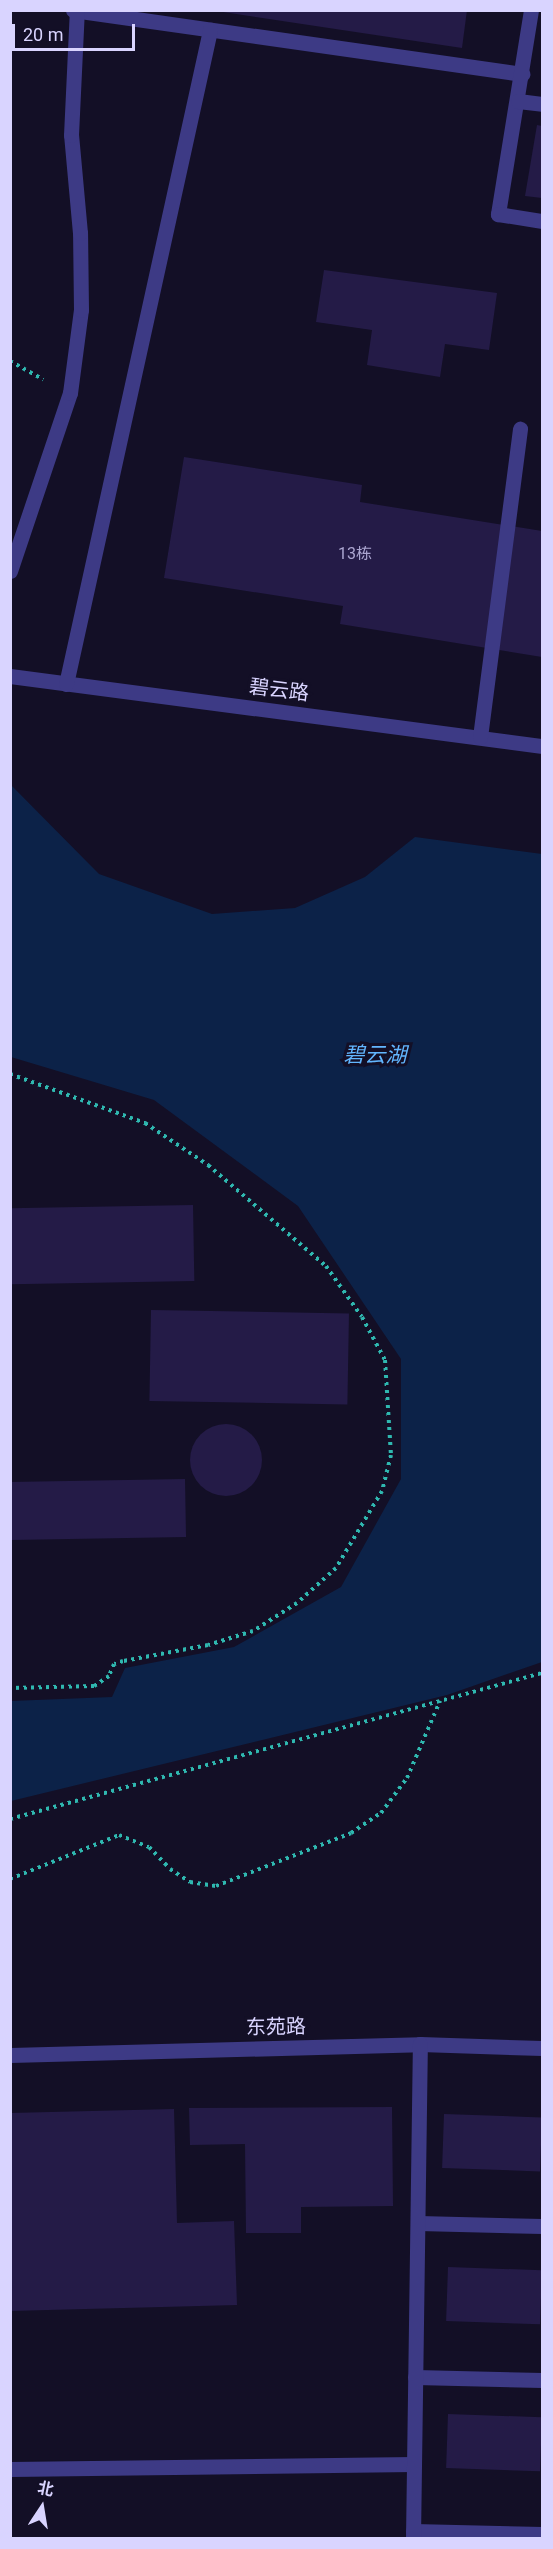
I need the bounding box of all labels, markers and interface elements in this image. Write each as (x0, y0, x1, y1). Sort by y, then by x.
scale bar (15, 12, 138, 50)
text: 20 m (23, 24, 63, 45)
house number: 13栋 (338, 544, 372, 564)
street label: 碧云路 (248, 674, 310, 706)
water label: 碧云湖 (344, 1042, 406, 1068)
street label: 东苑路 (246, 2014, 306, 2040)
north arrow (12, 2477, 72, 2537)
text: 北 (36, 2478, 56, 2500)

